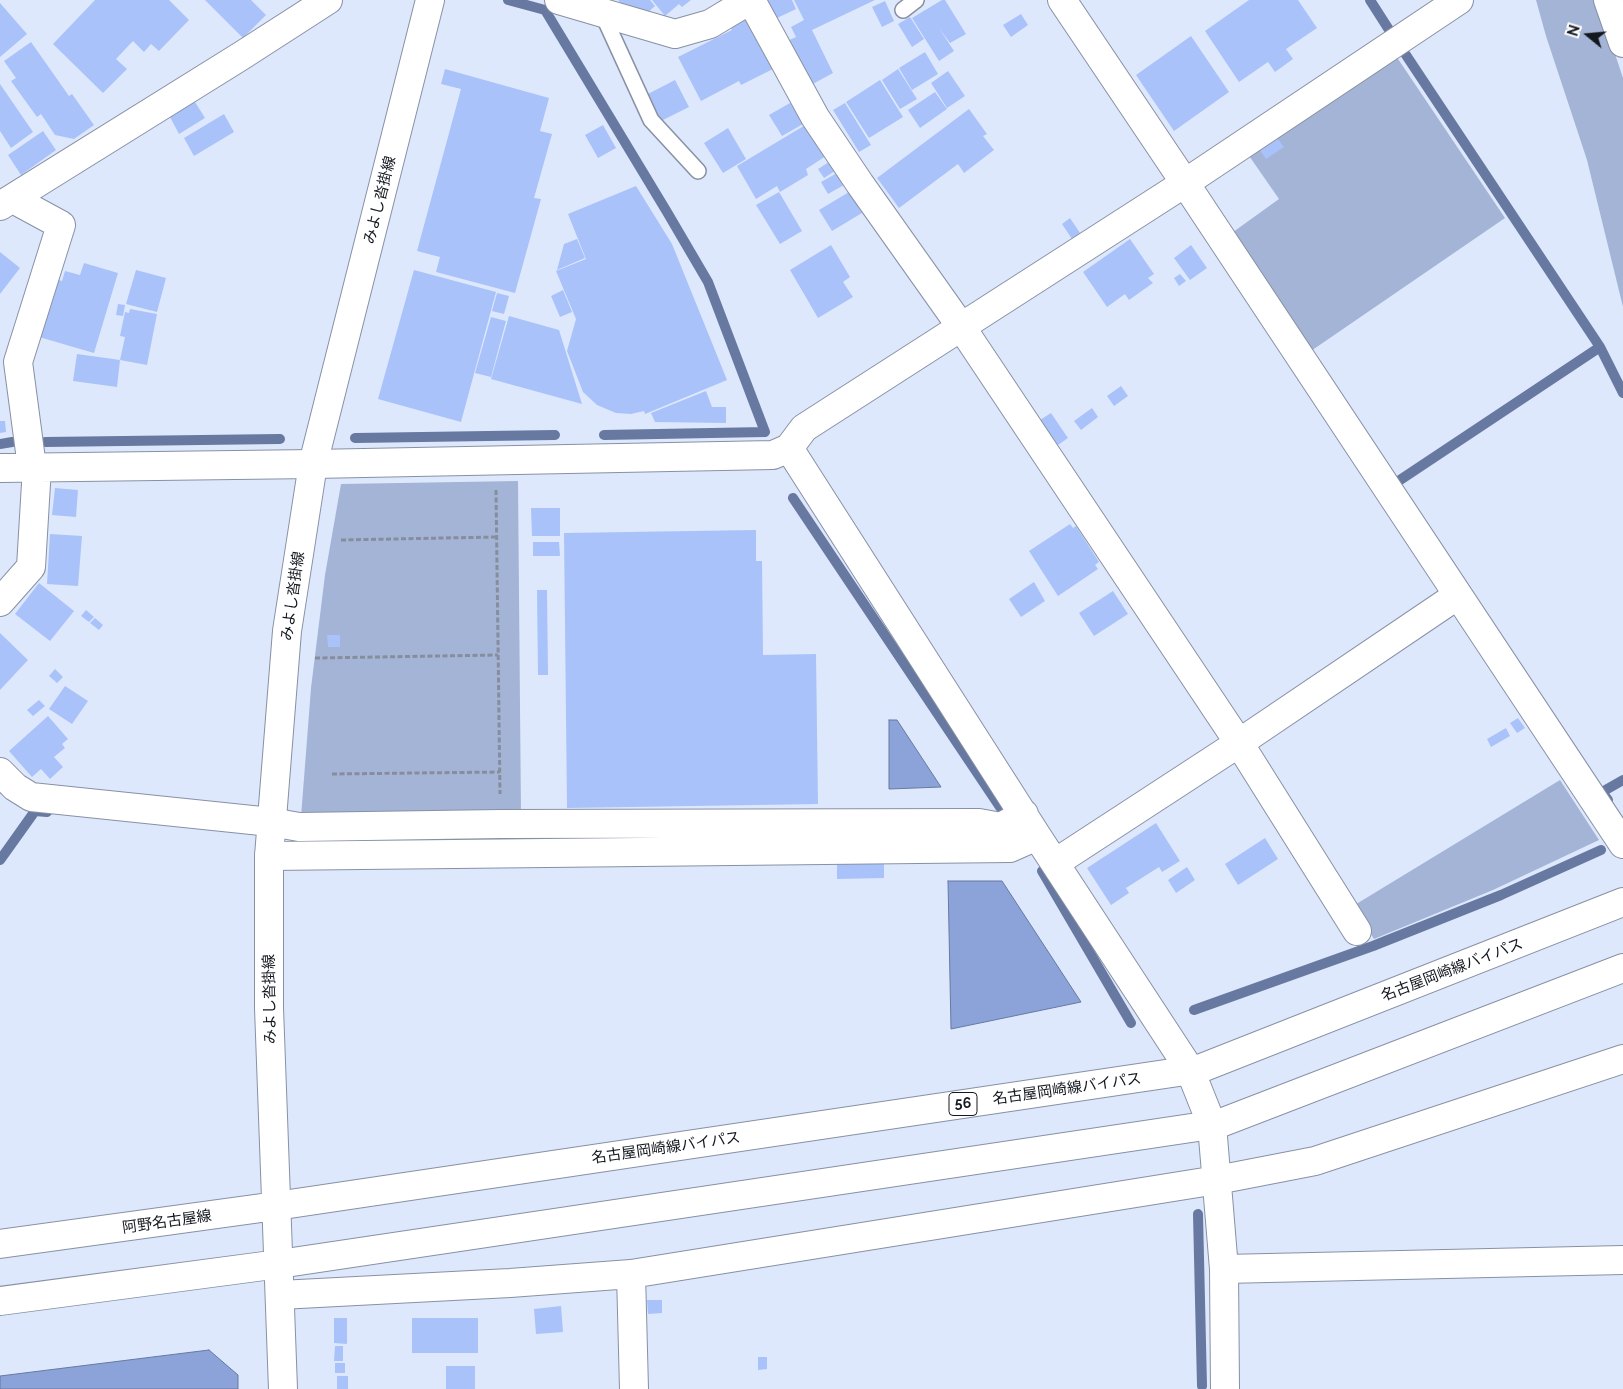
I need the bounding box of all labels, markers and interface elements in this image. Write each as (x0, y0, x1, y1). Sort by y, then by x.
north arrow (1563, 10, 1613, 60)
text: N (1564, 23, 1583, 38)
street label: みよし沓掛線 (360, 154, 400, 246)
street label: みよし沓掛線 (278, 550, 308, 642)
street label: 名古屋岡崎線バイパス (1379, 935, 1525, 1005)
street label: みよし沓掛線 (260, 954, 280, 1044)
street label: 名古屋岡崎線バイパス (991, 1070, 1143, 1108)
road number: 56 (949, 1092, 977, 1116)
street label: 名古屋岡崎線バイパス (590, 1129, 742, 1167)
street label: 阿野名古屋線 (121, 1207, 213, 1237)

